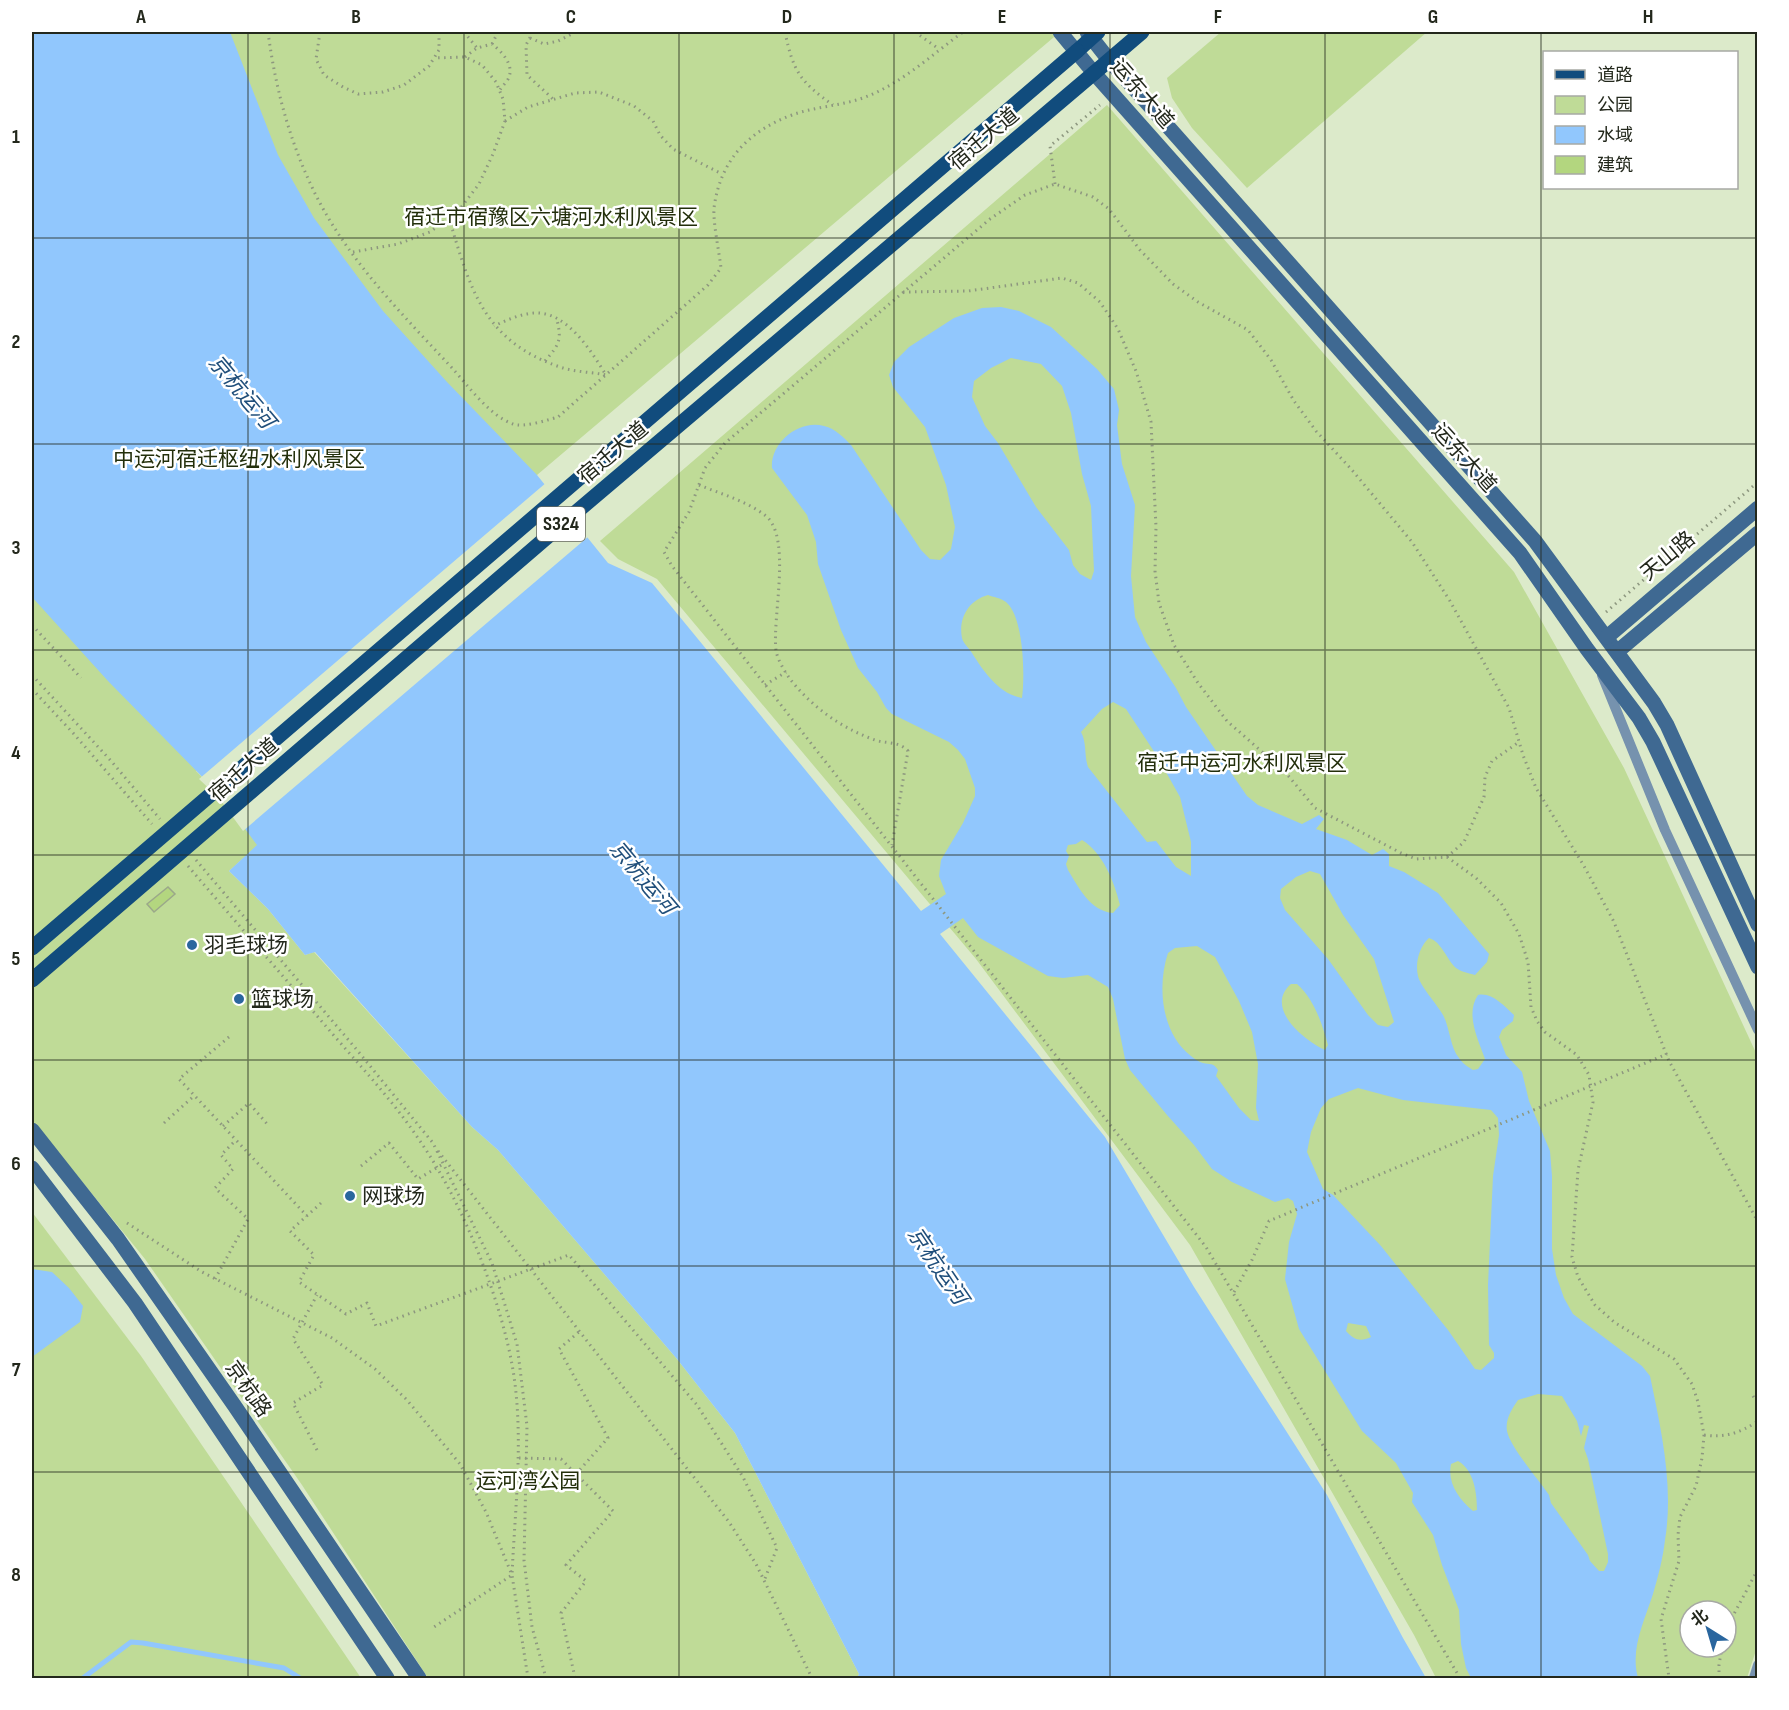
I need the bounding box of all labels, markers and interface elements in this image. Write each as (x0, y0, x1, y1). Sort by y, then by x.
text: A (135, 5, 146, 29)
text: B (351, 5, 361, 29)
text: C (566, 5, 576, 29)
text: D (782, 5, 792, 29)
text: E (998, 5, 1006, 29)
text: F (1214, 5, 1222, 29)
text: G (1428, 5, 1438, 29)
text: H (1643, 5, 1653, 29)
legend (1543, 51, 1738, 189)
street label: 运东大道 (1105, 54, 1179, 134)
text: 道路 (1597, 65, 1633, 86)
text: 公园 (1597, 95, 1633, 116)
street label: 宿迁大道 (944, 102, 1024, 176)
text: 1 (12, 125, 20, 149)
text: 水域 (1597, 125, 1633, 146)
text: 建筑 (1597, 155, 1633, 176)
park label: 宿迁市宿豫区六塘河水利风景区 (404, 205, 698, 230)
text: 2 (12, 330, 20, 354)
water label: 京杭运河 (202, 350, 282, 437)
street label: 宿迁大道 (573, 416, 653, 490)
street label: 运东大道 (1427, 418, 1501, 498)
park label: 中运河宿迁枢纽水利风景区 (113, 447, 365, 472)
road number: S324 (537, 507, 585, 541)
street label: 天山路 (1636, 526, 1700, 586)
text: 3 (12, 536, 21, 560)
street label: 宿迁大道 (204, 733, 284, 807)
text: 4 (11, 741, 21, 765)
park label: 宿迁中运河水利风景区 (1137, 751, 1347, 776)
water label: 京杭运河 (603, 836, 683, 923)
place label: 羽毛球场 (204, 933, 288, 958)
marker: 羽毛球场 (185, 938, 199, 952)
text: 5 (12, 947, 21, 971)
place label: 篮球场 (251, 987, 314, 1012)
marker: 篮球场 (232, 992, 246, 1006)
text: 6 (11, 1152, 21, 1176)
place label: 网球场 (362, 1184, 425, 1209)
marker: 网球场 (343, 1189, 357, 1203)
water label: 京杭运河 (901, 1222, 975, 1313)
street label: 京杭路 (220, 1356, 276, 1422)
text: 7 (12, 1358, 21, 1382)
park label: 运河湾公园 (476, 1469, 581, 1494)
text: 8 (11, 1563, 21, 1587)
north arrow (1678, 1599, 1738, 1659)
text: 北 (1688, 1606, 1712, 1631)

